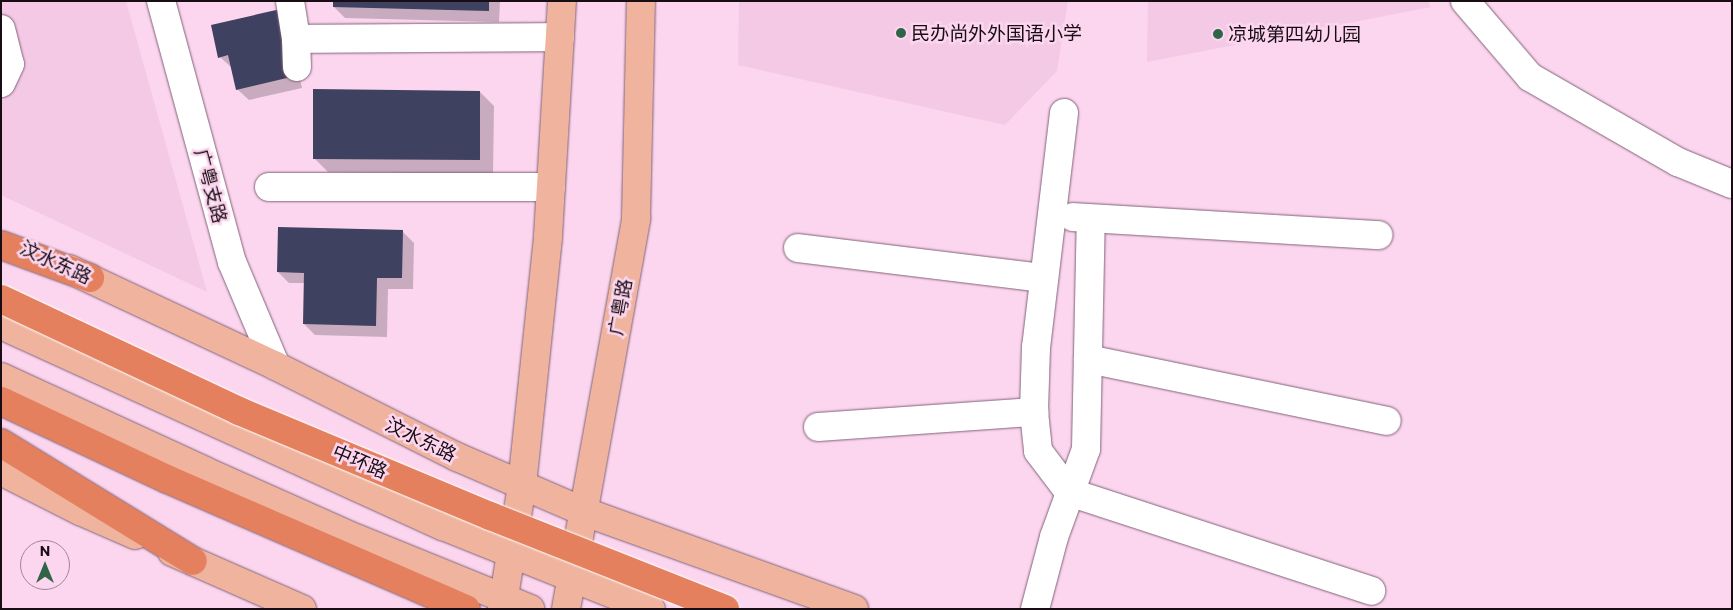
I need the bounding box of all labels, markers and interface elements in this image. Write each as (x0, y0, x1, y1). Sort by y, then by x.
place label: 民办尚外外国语小学 (911, 22, 1082, 44)
place label: 凉城第四幼儿园 (1228, 23, 1361, 45)
marker: 民办尚外外国语小学 (895, 27, 907, 39)
marker: 凉城第四幼儿园 (1212, 28, 1224, 40)
street label: 广粤支路 (190, 146, 232, 226)
street label: 汶水东路 (17, 236, 95, 288)
street label: 广粤路 (604, 277, 636, 337)
street label: 汶水东路 (382, 412, 460, 466)
street label: 中环路 (329, 439, 391, 483)
north arrow (20, 540, 70, 590)
text: N (40, 542, 50, 559)

